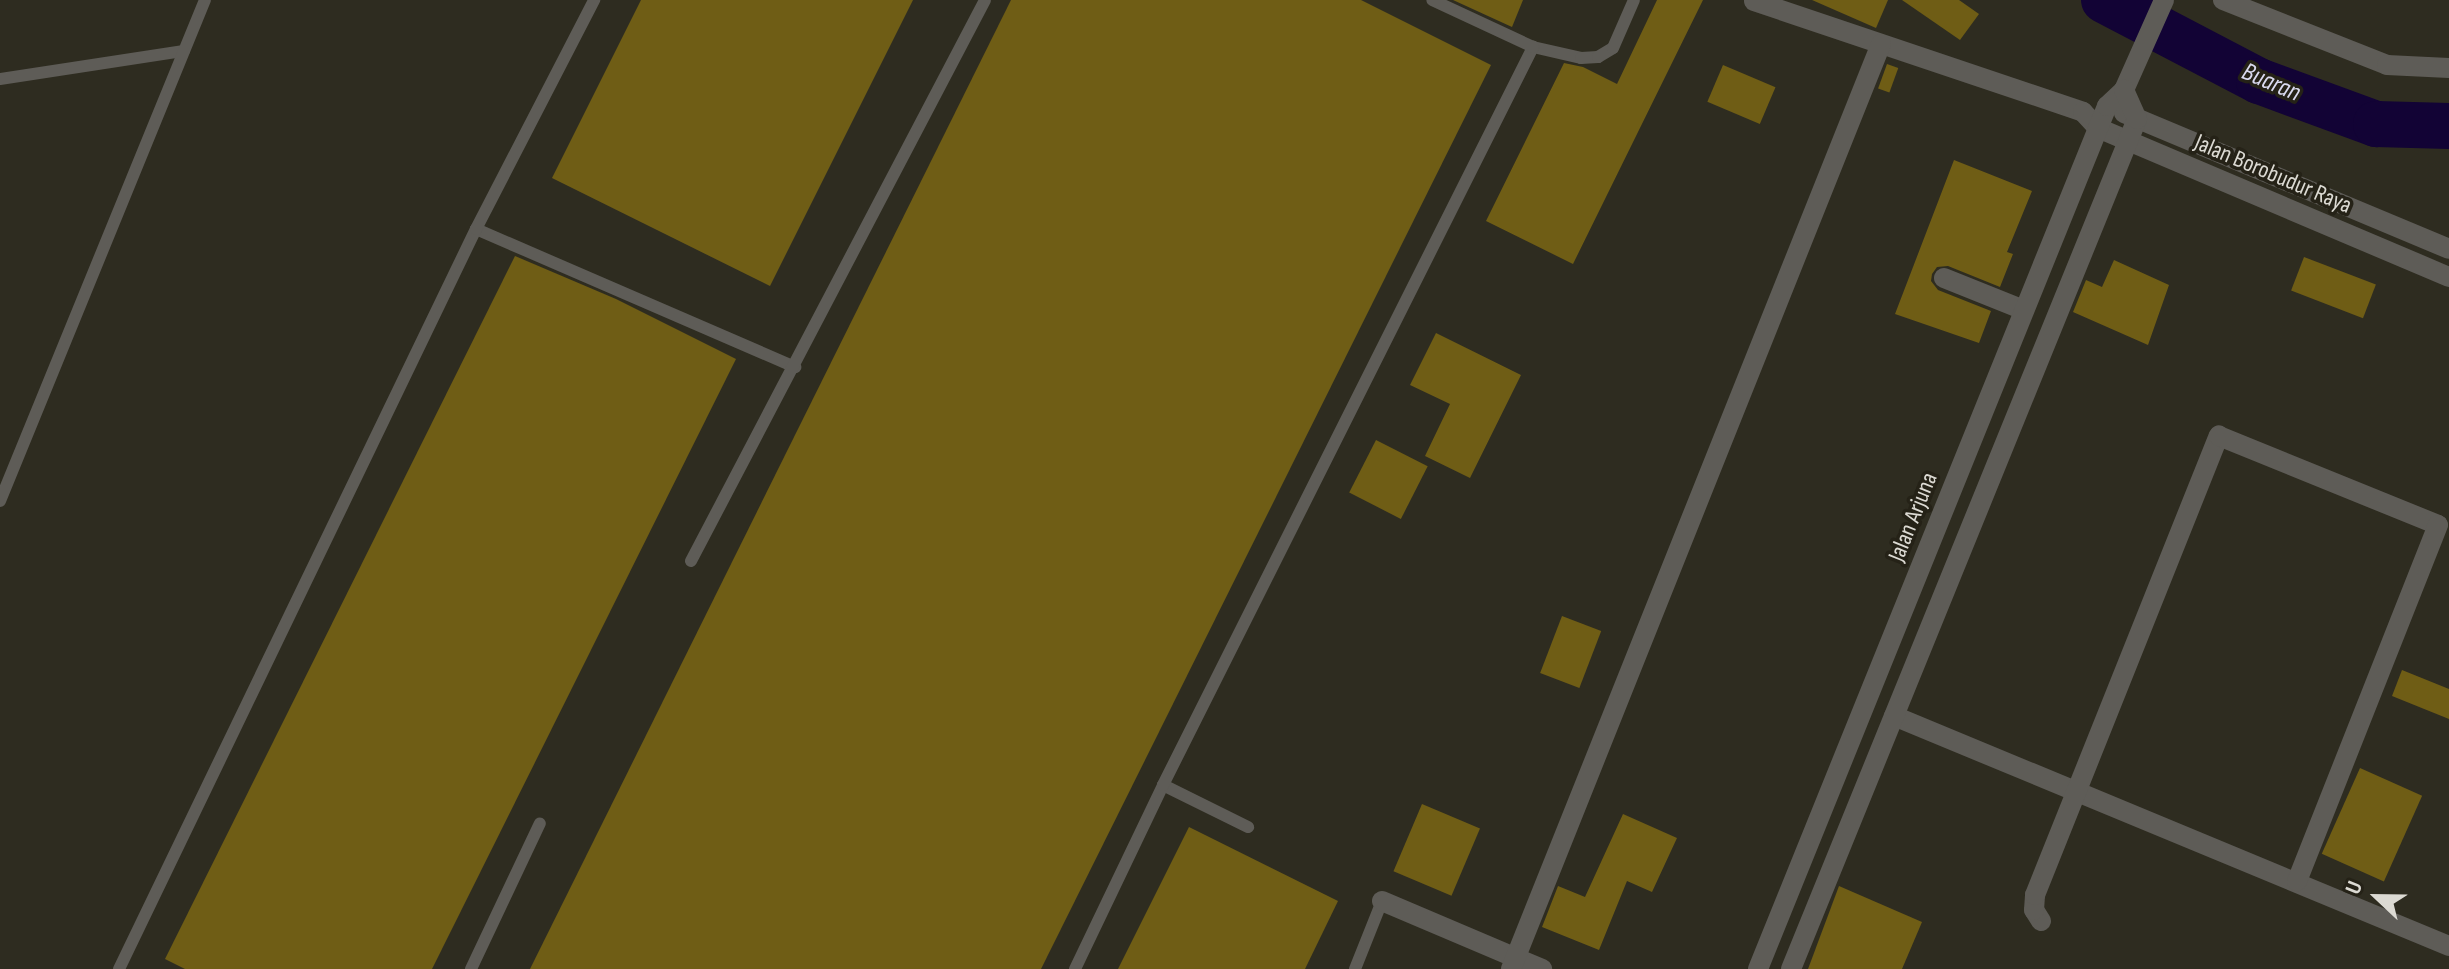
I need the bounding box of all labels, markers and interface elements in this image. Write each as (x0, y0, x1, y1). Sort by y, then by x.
water label: Buaran (2237, 57, 2305, 109)
street label: Jalan Borobudur Raya (2190, 128, 2356, 220)
street label: Jalan Arjuna (1882, 468, 1944, 566)
north arrow (2337, 857, 2417, 937)
text: U (2340, 877, 2369, 898)

